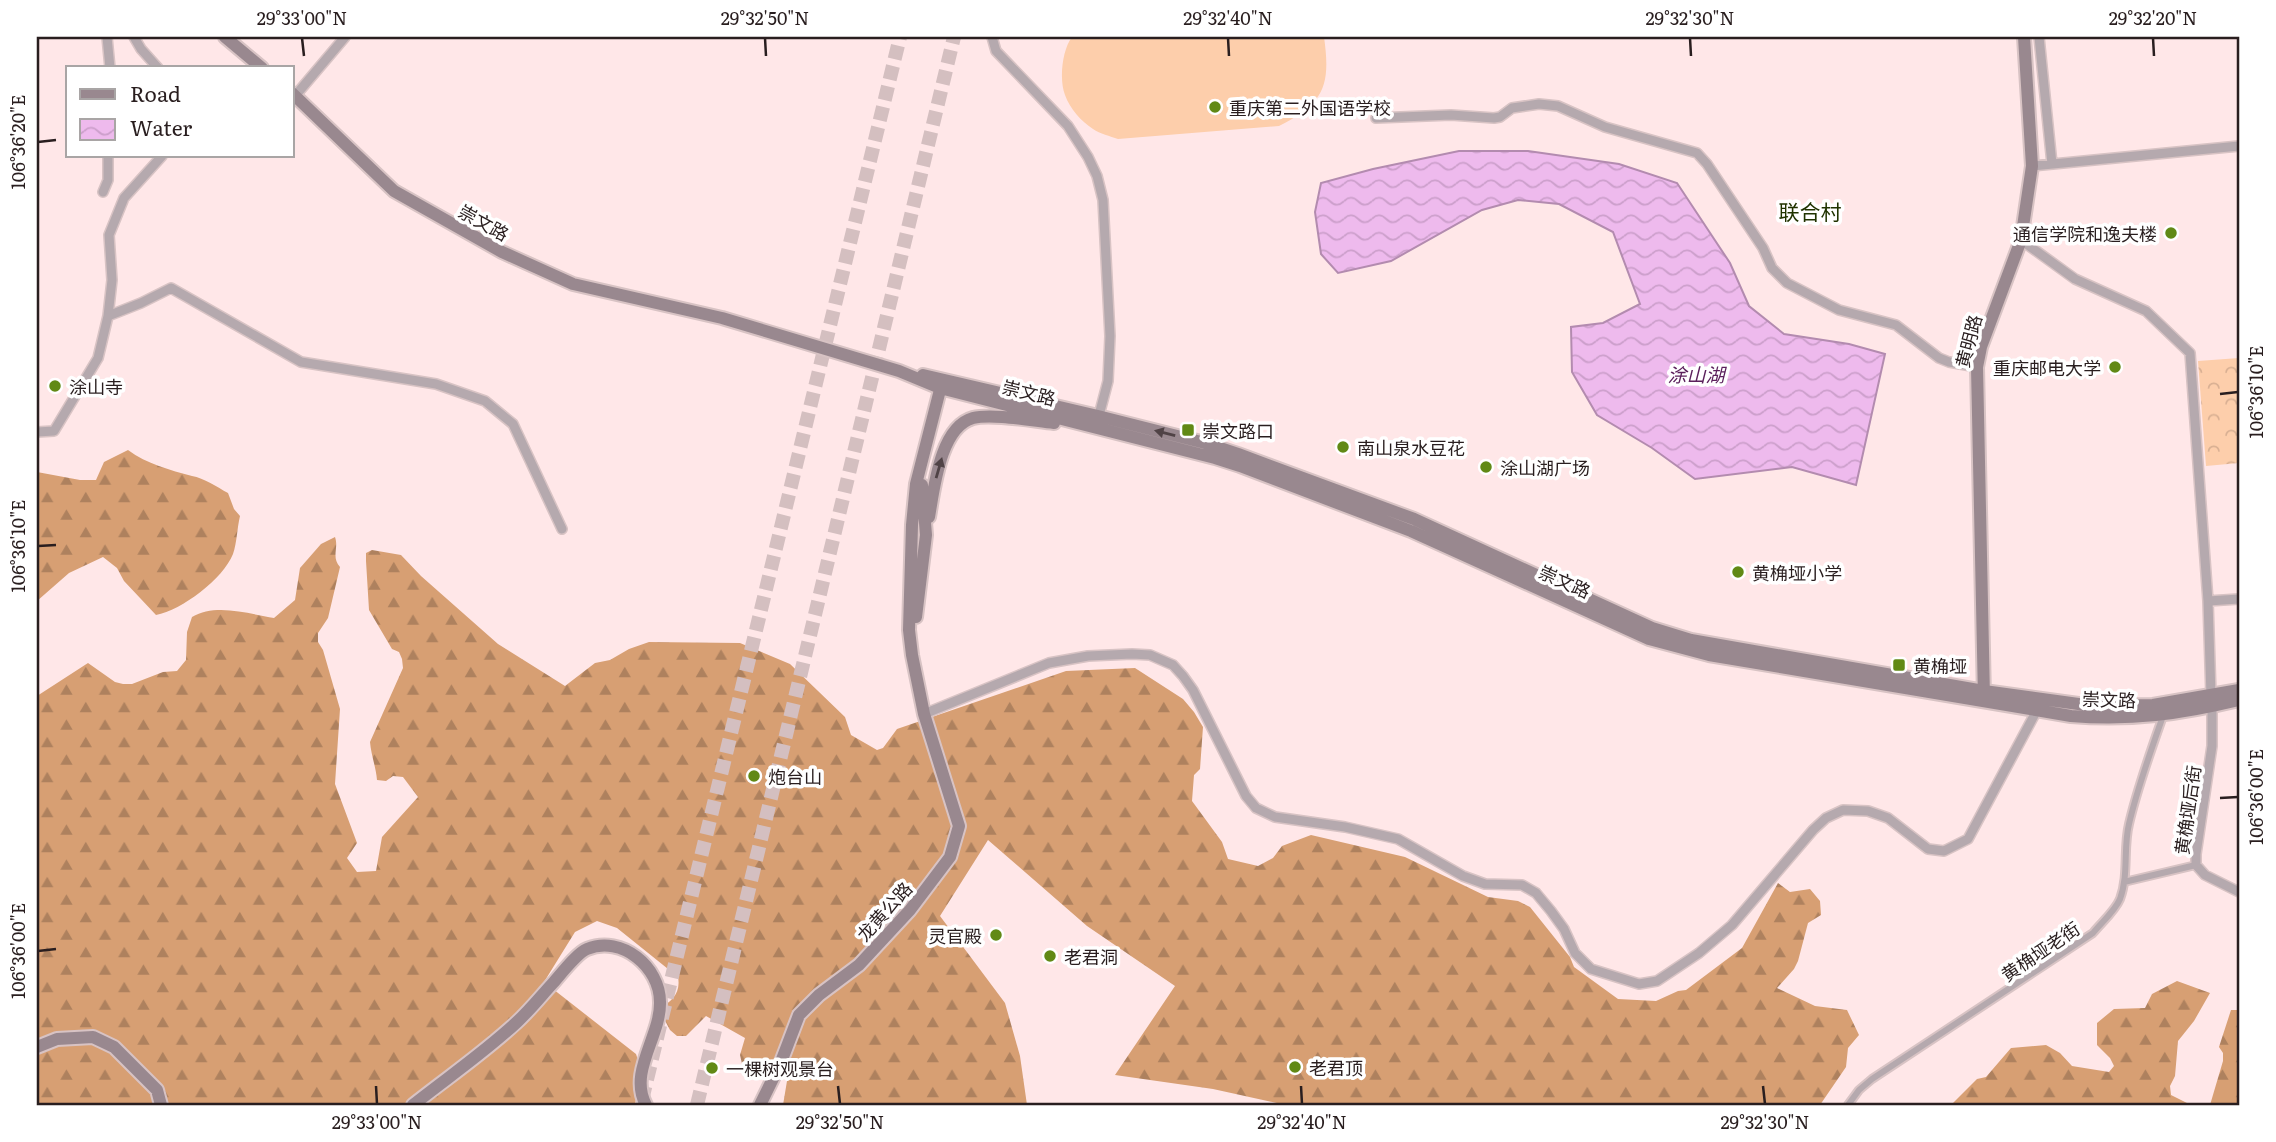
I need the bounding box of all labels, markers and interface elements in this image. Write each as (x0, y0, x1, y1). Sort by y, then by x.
text: 29°33'00"N (257, 4, 347, 31)
text: 29°32'50"N (721, 4, 809, 31)
text: 29°32'40"N (1183, 4, 1273, 31)
text: 29°32'30"N (1645, 4, 1735, 31)
text: 29°32'20"N (2109, 4, 2197, 31)
legend (66, 66, 294, 158)
text: Road (130, 77, 181, 108)
place label: 重庆第二外国语学校 (1229, 94, 1391, 121)
text: 106°36'20"E (4, 95, 31, 189)
marker: 重庆第二外国语学校 (1207, 99, 1223, 115)
text: Water (130, 111, 192, 142)
district label: 联合村 (1779, 195, 1842, 226)
street label: 崇文路 (454, 197, 514, 247)
place label: 通信学院和逸夫楼 (2013, 220, 2157, 247)
marker: 通信学院和逸夫楼 (2163, 225, 2179, 241)
street label: 黄明路 (1948, 311, 1988, 371)
text: 106°36'10"E (2242, 345, 2269, 439)
place label: 重庆邮电大学 (1993, 354, 2101, 381)
marker: 重庆邮电大学 (2107, 359, 2123, 375)
water label: 涂山湖 (1667, 360, 1727, 388)
street label: 崇文路 (1000, 372, 1058, 412)
place label: 涂山寺 (69, 373, 123, 400)
marker: 涂山寺 (47, 378, 63, 394)
place label: 崇文路口 (1202, 417, 1274, 444)
marker: 崇文路口 (1180, 422, 1196, 438)
one-way arrow (1154, 427, 1176, 438)
place label: 南山泉水豆花 (1357, 434, 1465, 461)
marker: 南山泉水豆花 (1335, 439, 1351, 455)
place label: 涂山湖广场 (1500, 454, 1590, 481)
one-way arrow (935, 457, 945, 478)
marker: 涂山湖广场 (1478, 459, 1494, 475)
text: 106°36'10"E (4, 499, 31, 593)
street label: 崇文路 (1535, 558, 1595, 604)
place label: 黄桷垭小学 (1752, 559, 1842, 586)
marker: 黄桷垭小学 (1730, 564, 1746, 580)
place label: 黄桷垭 (1913, 652, 1967, 679)
marker: 黄桷垭 (1891, 657, 1907, 673)
street label: 崇文路 (2082, 685, 2136, 713)
text: 106°36'00"E (2242, 749, 2269, 845)
place label: 炮台山 (768, 763, 822, 790)
street label: 黄桷垭后街 (2167, 764, 2207, 856)
marker: 炮台山 (746, 768, 762, 784)
street label: 龙黄公路 (850, 875, 918, 947)
text: 106°36'00"E (4, 903, 31, 999)
street label: 黄桷垭老街 (1995, 915, 2085, 987)
place label: 灵官殿 (928, 922, 982, 949)
marker: 灵官殿 (988, 927, 1004, 943)
place label: 老君洞 (1064, 943, 1118, 970)
marker: 老君洞 (1042, 948, 1058, 964)
place label: 老君顶 (1309, 1054, 1363, 1081)
place label: 一棵树观景台 (726, 1055, 834, 1082)
marker: 老君顶 (1287, 1059, 1303, 1075)
marker: 一棵树观景台 (704, 1060, 720, 1076)
text: 29°33'00"N (332, 1108, 422, 1135)
text: 29°32'50"N (796, 1108, 884, 1135)
text: 29°32'40"N (1257, 1108, 1347, 1135)
text: 29°32'30"N (1720, 1108, 1810, 1135)

